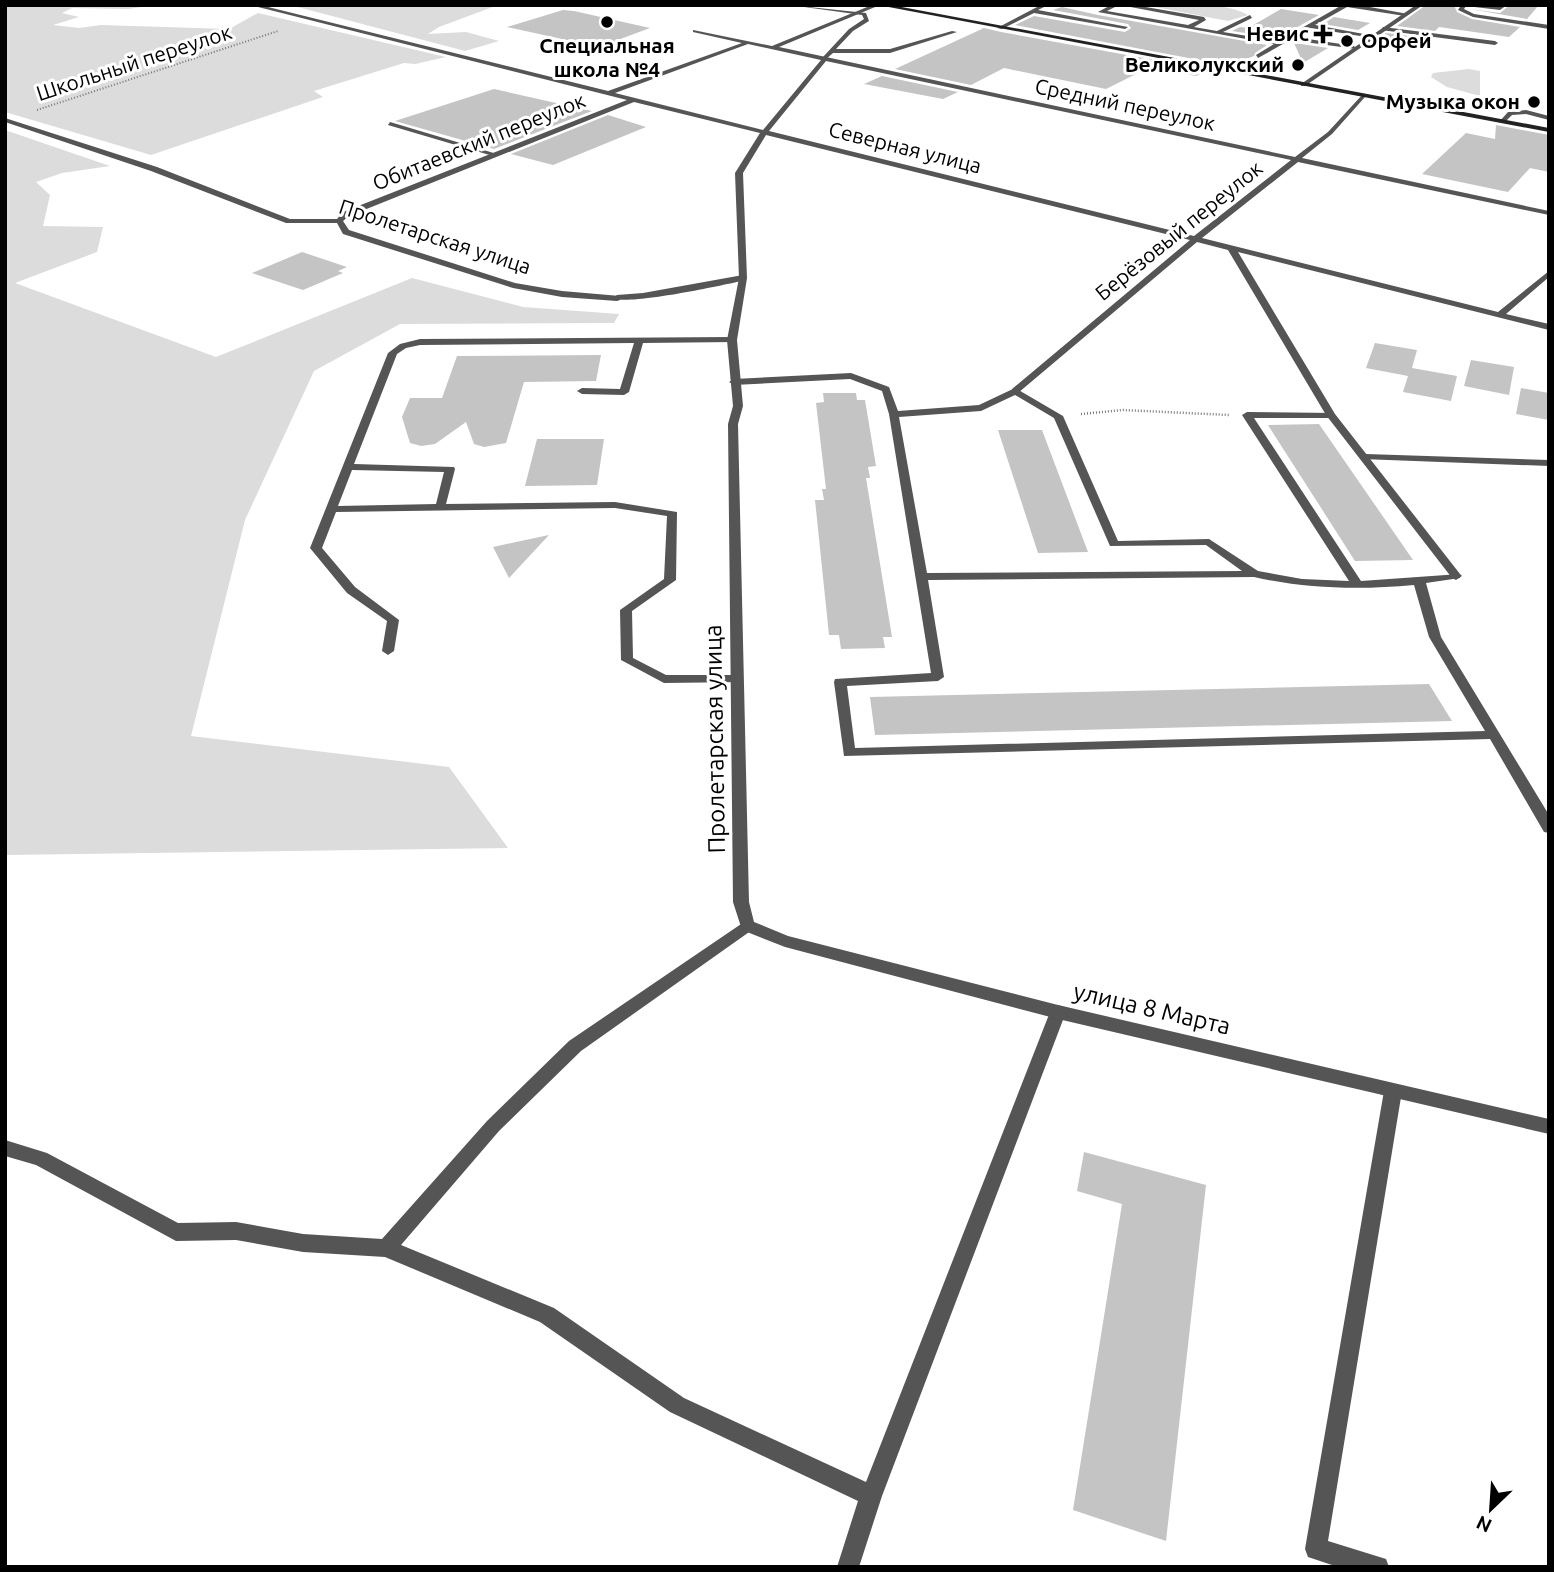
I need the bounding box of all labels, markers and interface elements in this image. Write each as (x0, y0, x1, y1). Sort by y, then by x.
marker: Специальная школа №4 (599, 14, 615, 30)
street label: Школьный переулок (33, 19, 235, 105)
place label: Невис (1246, 21, 1309, 45)
marker: Невис (1315, 26, 1331, 42)
place label: Орфей (1361, 28, 1432, 52)
place label: Специальная школа №4 (539, 33, 675, 81)
marker: Орфей (1339, 33, 1355, 49)
place label: Великолукский (1125, 52, 1284, 76)
marker: Великолукский (1290, 57, 1306, 73)
street label: Средний переулок (1033, 73, 1218, 135)
street label: Обитаевский переулок (369, 87, 589, 195)
place label: Музыка окон (1386, 89, 1520, 113)
marker: Музыка окон (1526, 94, 1542, 110)
street label: Северная улица (826, 116, 984, 178)
street label: Берёзовый переулок (1090, 155, 1267, 305)
street label: Пролетарская улица (336, 194, 534, 278)
street label: Пролетарская улица (699, 624, 730, 854)
street label: улица 8 Марта (1071, 977, 1233, 1040)
north arrow (1456, 1474, 1526, 1544)
text: N (1473, 1511, 1495, 1537)

